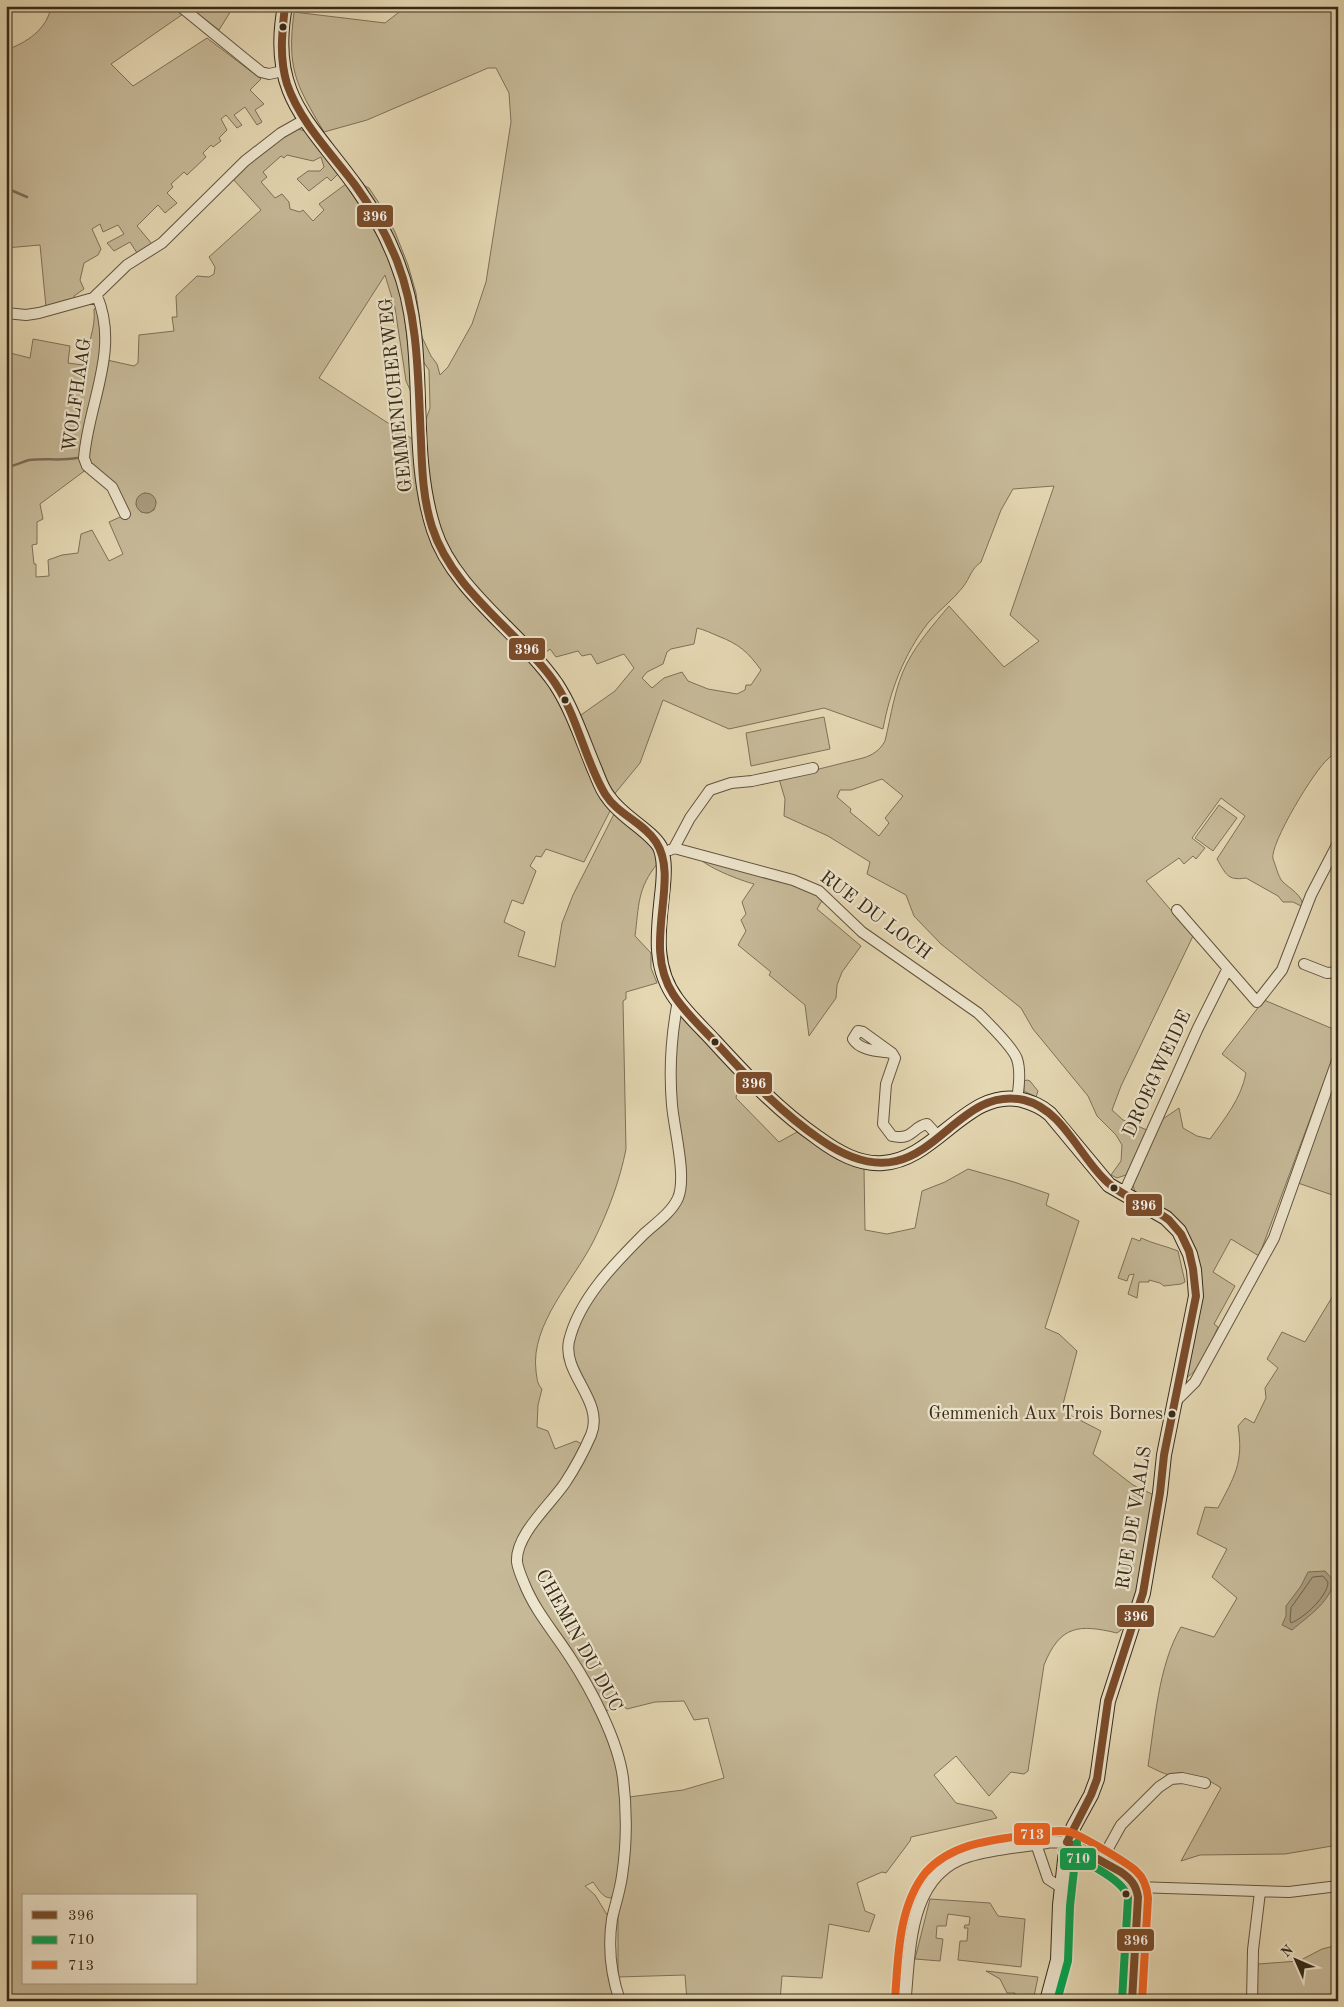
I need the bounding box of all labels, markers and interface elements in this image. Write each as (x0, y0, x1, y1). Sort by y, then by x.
unlabelled marker (278, 22, 288, 32)
line badge: 396 (356, 204, 394, 228)
text: 396 (363, 210, 387, 224)
street label: GEMMENICHERWEG (377, 297, 417, 493)
street label: WOLFHAAG (61, 337, 95, 453)
line badge: 396 (508, 637, 546, 661)
text: 396 (515, 643, 539, 657)
unlabelled marker (560, 695, 570, 705)
street label: RUE DU LOCH (816, 868, 934, 964)
street label: DROEGWEIDE (1120, 1008, 1196, 1140)
unlabelled marker (710, 1037, 720, 1047)
line badge: 396 (735, 1071, 773, 1095)
text: 396 (742, 1077, 766, 1091)
unlabelled marker (1109, 1183, 1119, 1193)
line badge: 396 (1125, 1193, 1163, 1217)
text: 396 (1132, 1199, 1156, 1213)
place label: Gemmenich Aux Trois Bornes (928, 1405, 1163, 1423)
marker: Gemmenich Aux Trois Bornes (1167, 1409, 1177, 1419)
street label: RUE DE VAALS (1114, 1445, 1156, 1591)
street label: CHEMIN DU DUC (531, 1567, 625, 1715)
line badge: 396 (1116, 1604, 1155, 1628)
text: 396 (1124, 1610, 1148, 1624)
line badge: 713 (1013, 1822, 1051, 1846)
text: 713 (1020, 1828, 1044, 1842)
line badge: 710 (1059, 1847, 1097, 1871)
text: 710 (1066, 1852, 1090, 1866)
unlabelled marker (1121, 1889, 1131, 1899)
legend (22, 1894, 198, 1984)
text: 396 (68, 1909, 94, 1924)
line badge: 396 (1116, 1928, 1155, 1952)
text: 710 (68, 1933, 94, 1948)
text: 396 (1124, 1934, 1148, 1948)
north arrow (1272, 1934, 1322, 1984)
text: N (1279, 1943, 1296, 1960)
text: 713 (68, 1959, 94, 1974)

